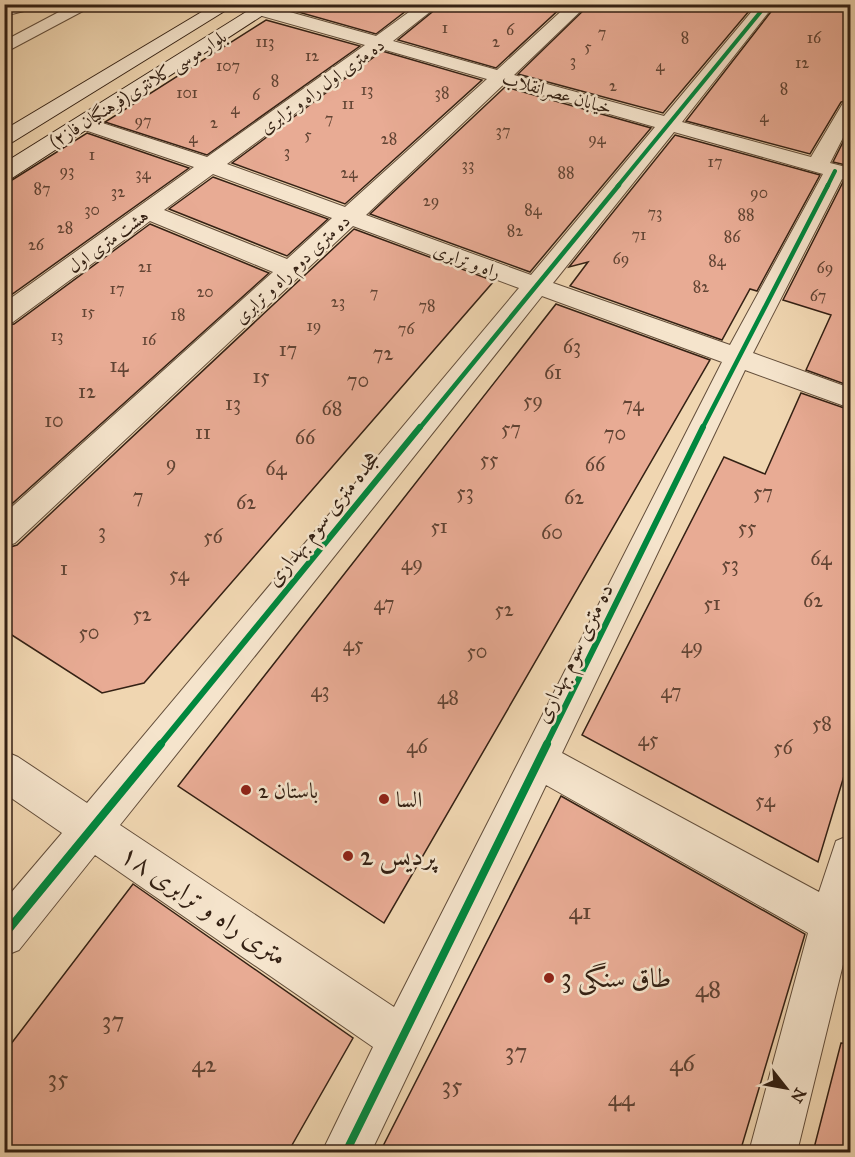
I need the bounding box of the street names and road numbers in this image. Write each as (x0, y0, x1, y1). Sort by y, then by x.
street label: بلوار موسی کلانتری(فرهنگیان فاز۲) (45, 25, 232, 154)
street label: ده متری اول راه و ترابری (255, 33, 389, 139)
street label: خیابان عصرانقلاب (499, 67, 614, 120)
street label: هشت متری اول (63, 204, 153, 278)
street label: ده متری دوم راه و ترابری (230, 210, 358, 332)
street label: راه و ترابری (430, 239, 504, 283)
street label: هجده متری سوم بهداری (259, 445, 390, 595)
street label: ده متری سوم بهداری (528, 579, 624, 730)
street label: ۱۸ متری راه و ترابری (115, 837, 294, 972)

